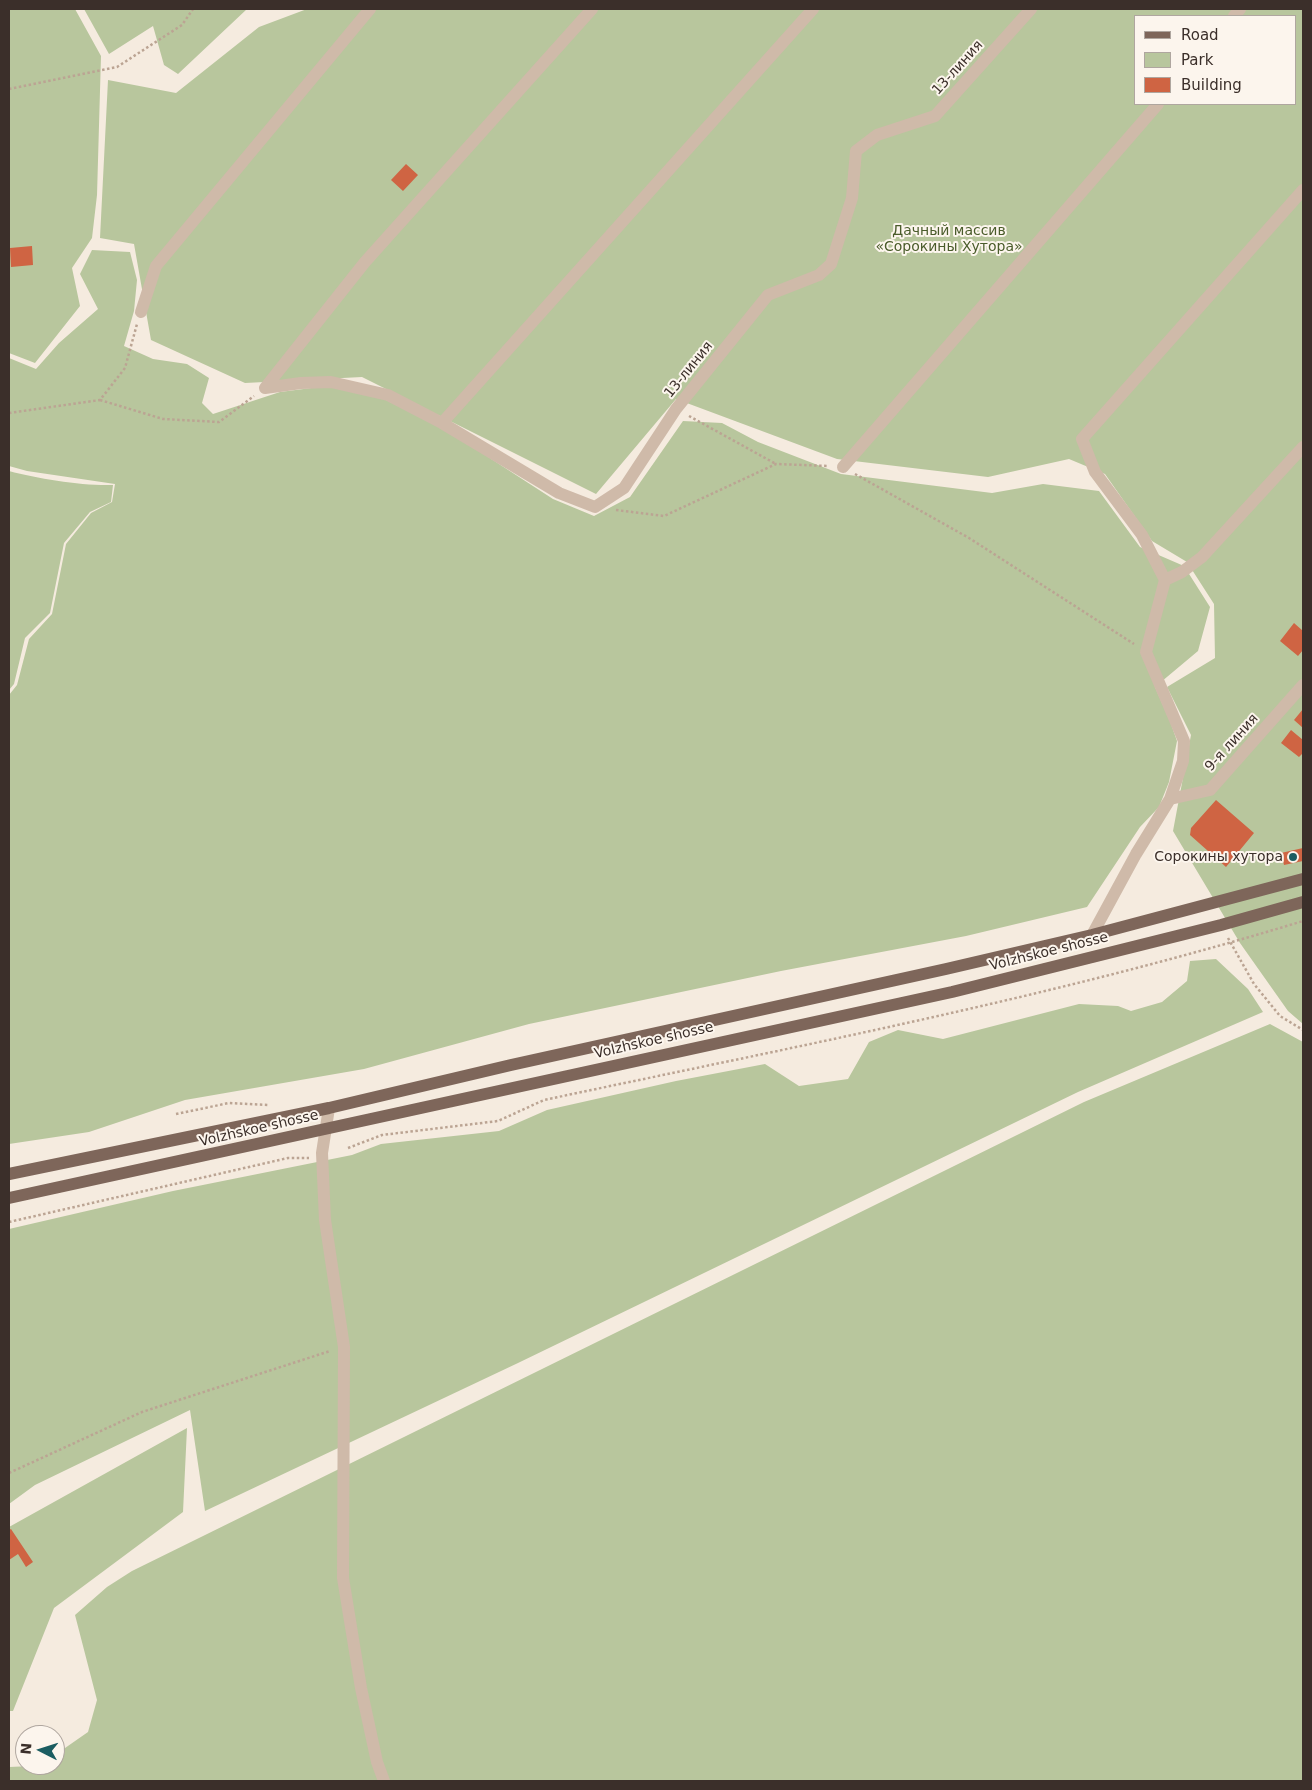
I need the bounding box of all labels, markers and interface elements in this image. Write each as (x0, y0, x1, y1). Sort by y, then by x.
legend (1134, 15, 1297, 105)
text: Road (1181, 26, 1219, 44)
street label: 13-линия (929, 37, 987, 99)
text: Park (1181, 51, 1213, 69)
text: Building (1181, 76, 1242, 94)
park label: Дачный массив «Сорокины Хутора» (875, 223, 1023, 256)
street label: 13-линия (661, 338, 717, 402)
street label: 9-я линия (1202, 711, 1262, 775)
place label: Сорокины хутора (1154, 849, 1283, 865)
marker: Сорокины хутора (1287, 851, 1299, 863)
street label: Volzhskoe shosse (988, 929, 1110, 975)
street label: Volzhskoe shosse (593, 1019, 715, 1063)
street label: Volzhskoe shosse (198, 1107, 320, 1151)
north arrow (15, 1725, 65, 1775)
text: N (18, 1742, 35, 1755)

